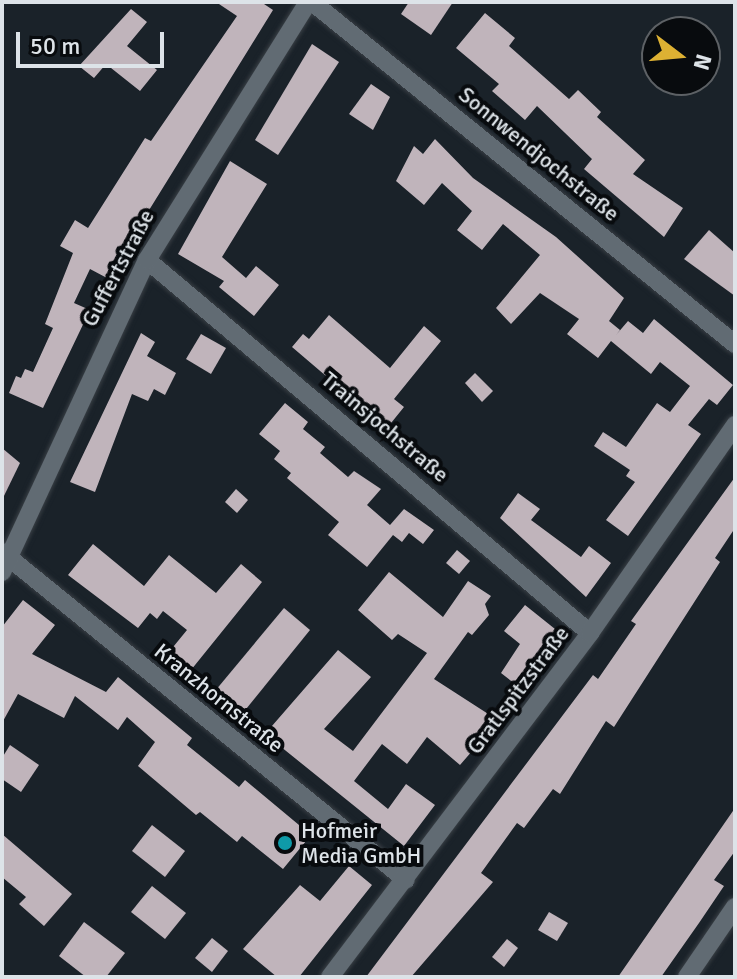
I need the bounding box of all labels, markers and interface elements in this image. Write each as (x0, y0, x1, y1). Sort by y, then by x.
scale bar (20, 16, 168, 66)
north arrow (641, 16, 721, 96)
text: 50 m (30, 31, 80, 61)
text: N (688, 51, 718, 73)
street label: Sonnwendjochstraße (454, 81, 624, 227)
street label: Guffertstraße (76, 205, 160, 331)
street label: Trainsjochstraße (316, 366, 454, 488)
street label: Gratlspitzstraße (461, 621, 575, 759)
street label: Kranzhornstraße (149, 638, 289, 758)
place label: Hofmeir Media GmbH (301, 817, 421, 868)
marker: Hofmeir Media GmbH (276, 834, 294, 852)

